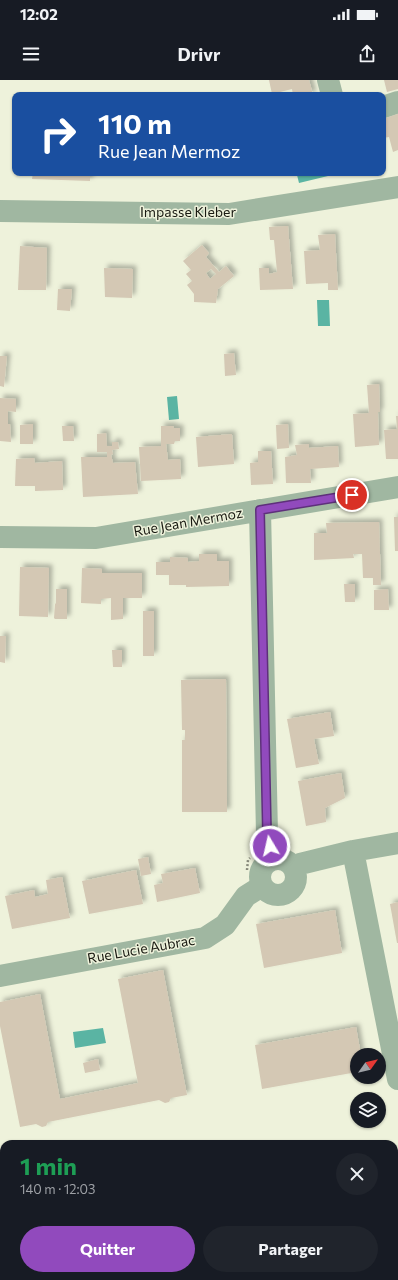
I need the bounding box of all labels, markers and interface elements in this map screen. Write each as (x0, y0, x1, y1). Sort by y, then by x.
text: 12:02 (20, 5, 58, 23)
icon: menu (20, 43, 42, 65)
text: Drivr (178, 43, 220, 65)
icon: share (356, 43, 378, 65)
text: 110 m (98, 106, 172, 140)
icon: right (32, 108, 84, 160)
text: Rue Jean Mermoz (98, 140, 240, 162)
street label: Impasse Kleber (140, 203, 236, 220)
pin (335, 478, 369, 512)
icon: arrive (341, 484, 363, 506)
street label: Rue Jean Mermoz (132, 504, 244, 539)
position arrow (249, 825, 291, 867)
street label: Rue Lucie Aubrac (86, 931, 196, 966)
north arrow (350, 1048, 386, 1084)
map controls (350, 1048, 386, 1128)
button: layers (350, 1092, 386, 1128)
text: 1 min (20, 1151, 77, 1180)
button: close (336, 1153, 378, 1195)
text: 140 m · 12:03 (20, 1181, 95, 1197)
button: Quitter (20, 1226, 195, 1272)
button: Partager (203, 1226, 378, 1272)

